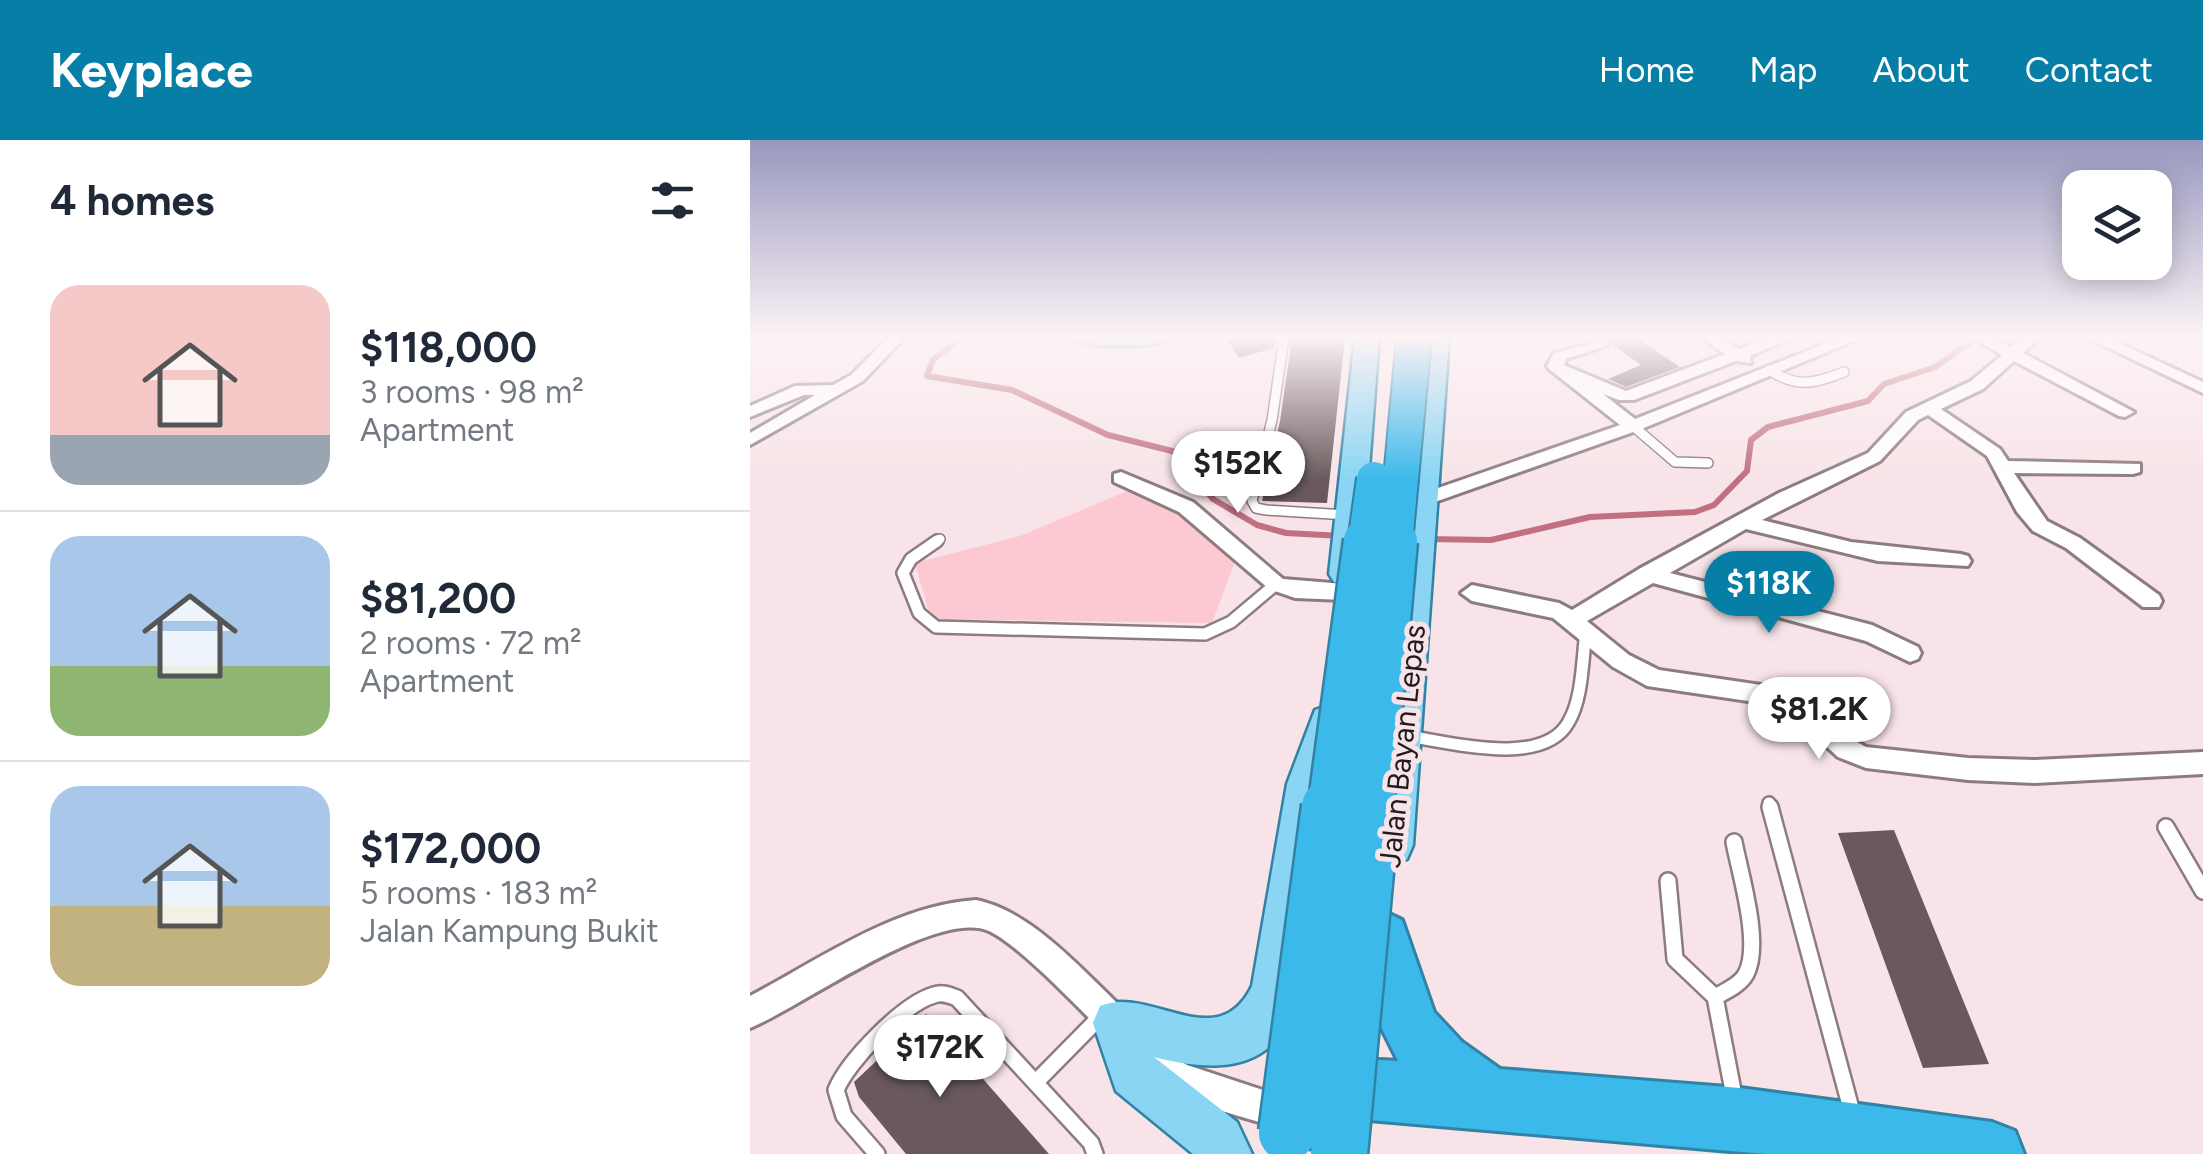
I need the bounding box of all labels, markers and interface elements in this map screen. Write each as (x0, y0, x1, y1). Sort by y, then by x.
text: Keyplace (50, 41, 253, 99)
text: Home (1599, 49, 1694, 91)
text: Map (1749, 49, 1818, 91)
text: About (1873, 49, 1970, 91)
text: Contact (2025, 49, 2153, 91)
map controls (2062, 170, 2172, 280)
button: layers (2062, 170, 2172, 280)
icon: filters (645, 173, 700, 228)
text: 4 homes (50, 175, 214, 226)
text: $118,000 (360, 322, 537, 373)
icon: home (130, 325, 250, 445)
text: 3 rooms · 98 m² (360, 373, 584, 411)
text: Apartment (360, 411, 514, 449)
pin: $152K (1168, 431, 1308, 516)
text: $152K (1193, 444, 1283, 482)
pin: $118K (1699, 551, 1839, 636)
text: $118K (1726, 564, 1812, 602)
text: $81,200 (360, 573, 516, 624)
icon: home (130, 576, 250, 696)
street label: Jalan Bayan Lepas (1371, 623, 1433, 869)
text: 2 rooms · 72 m² (360, 624, 582, 662)
text: Apartment (360, 662, 514, 700)
pin: $81.2K (1738, 677, 1900, 762)
text: $81.2K (1770, 690, 1868, 728)
text: $172,000 (360, 823, 541, 874)
icon: home (130, 826, 250, 946)
text: 5 rooms · 183 m² (360, 874, 597, 912)
text: Jalan Kampung Bukit (360, 912, 659, 950)
pin: $172K (870, 1015, 1010, 1100)
text: $172K (896, 1028, 984, 1066)

